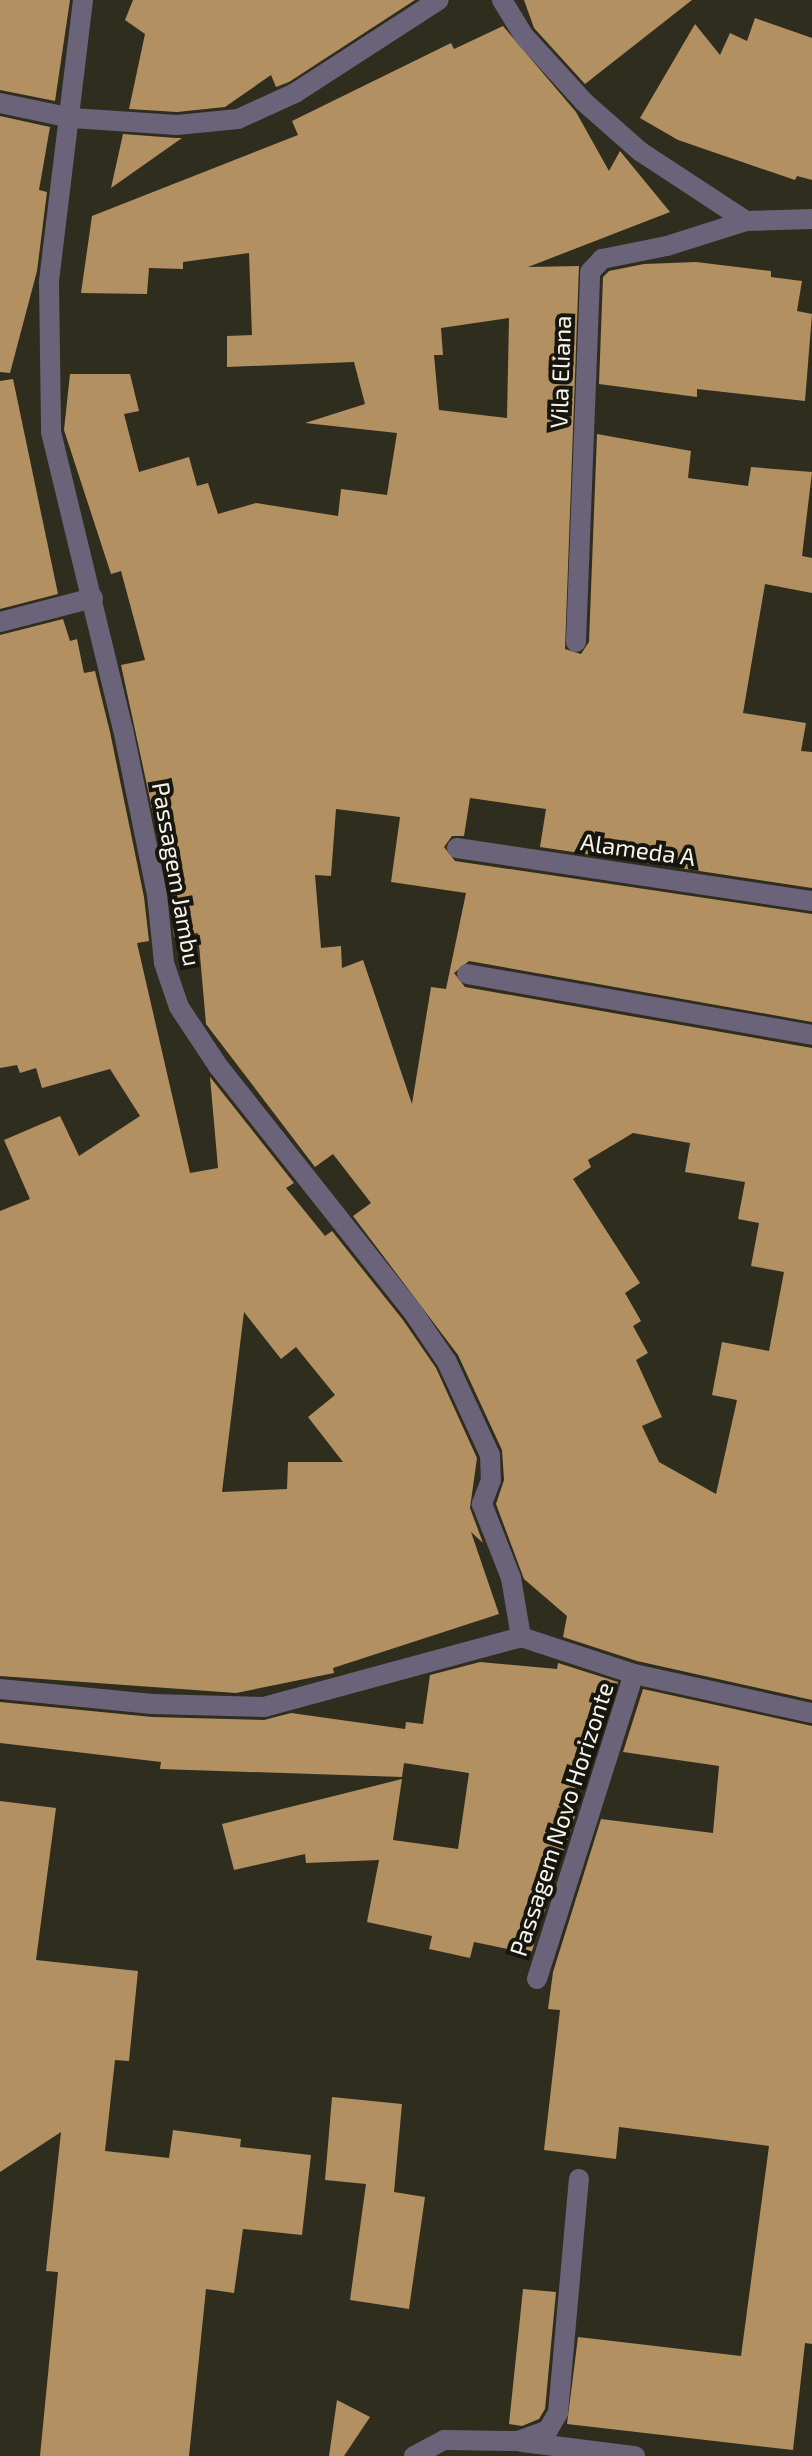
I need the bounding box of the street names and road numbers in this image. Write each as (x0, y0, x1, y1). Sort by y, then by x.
street label: Vila Eliana (544, 315, 576, 429)
street label: Passagem Jambu (147, 779, 207, 969)
street label: Alameda A (578, 827, 698, 871)
street label: Passagem Novo Horizonte (503, 1678, 619, 1960)

